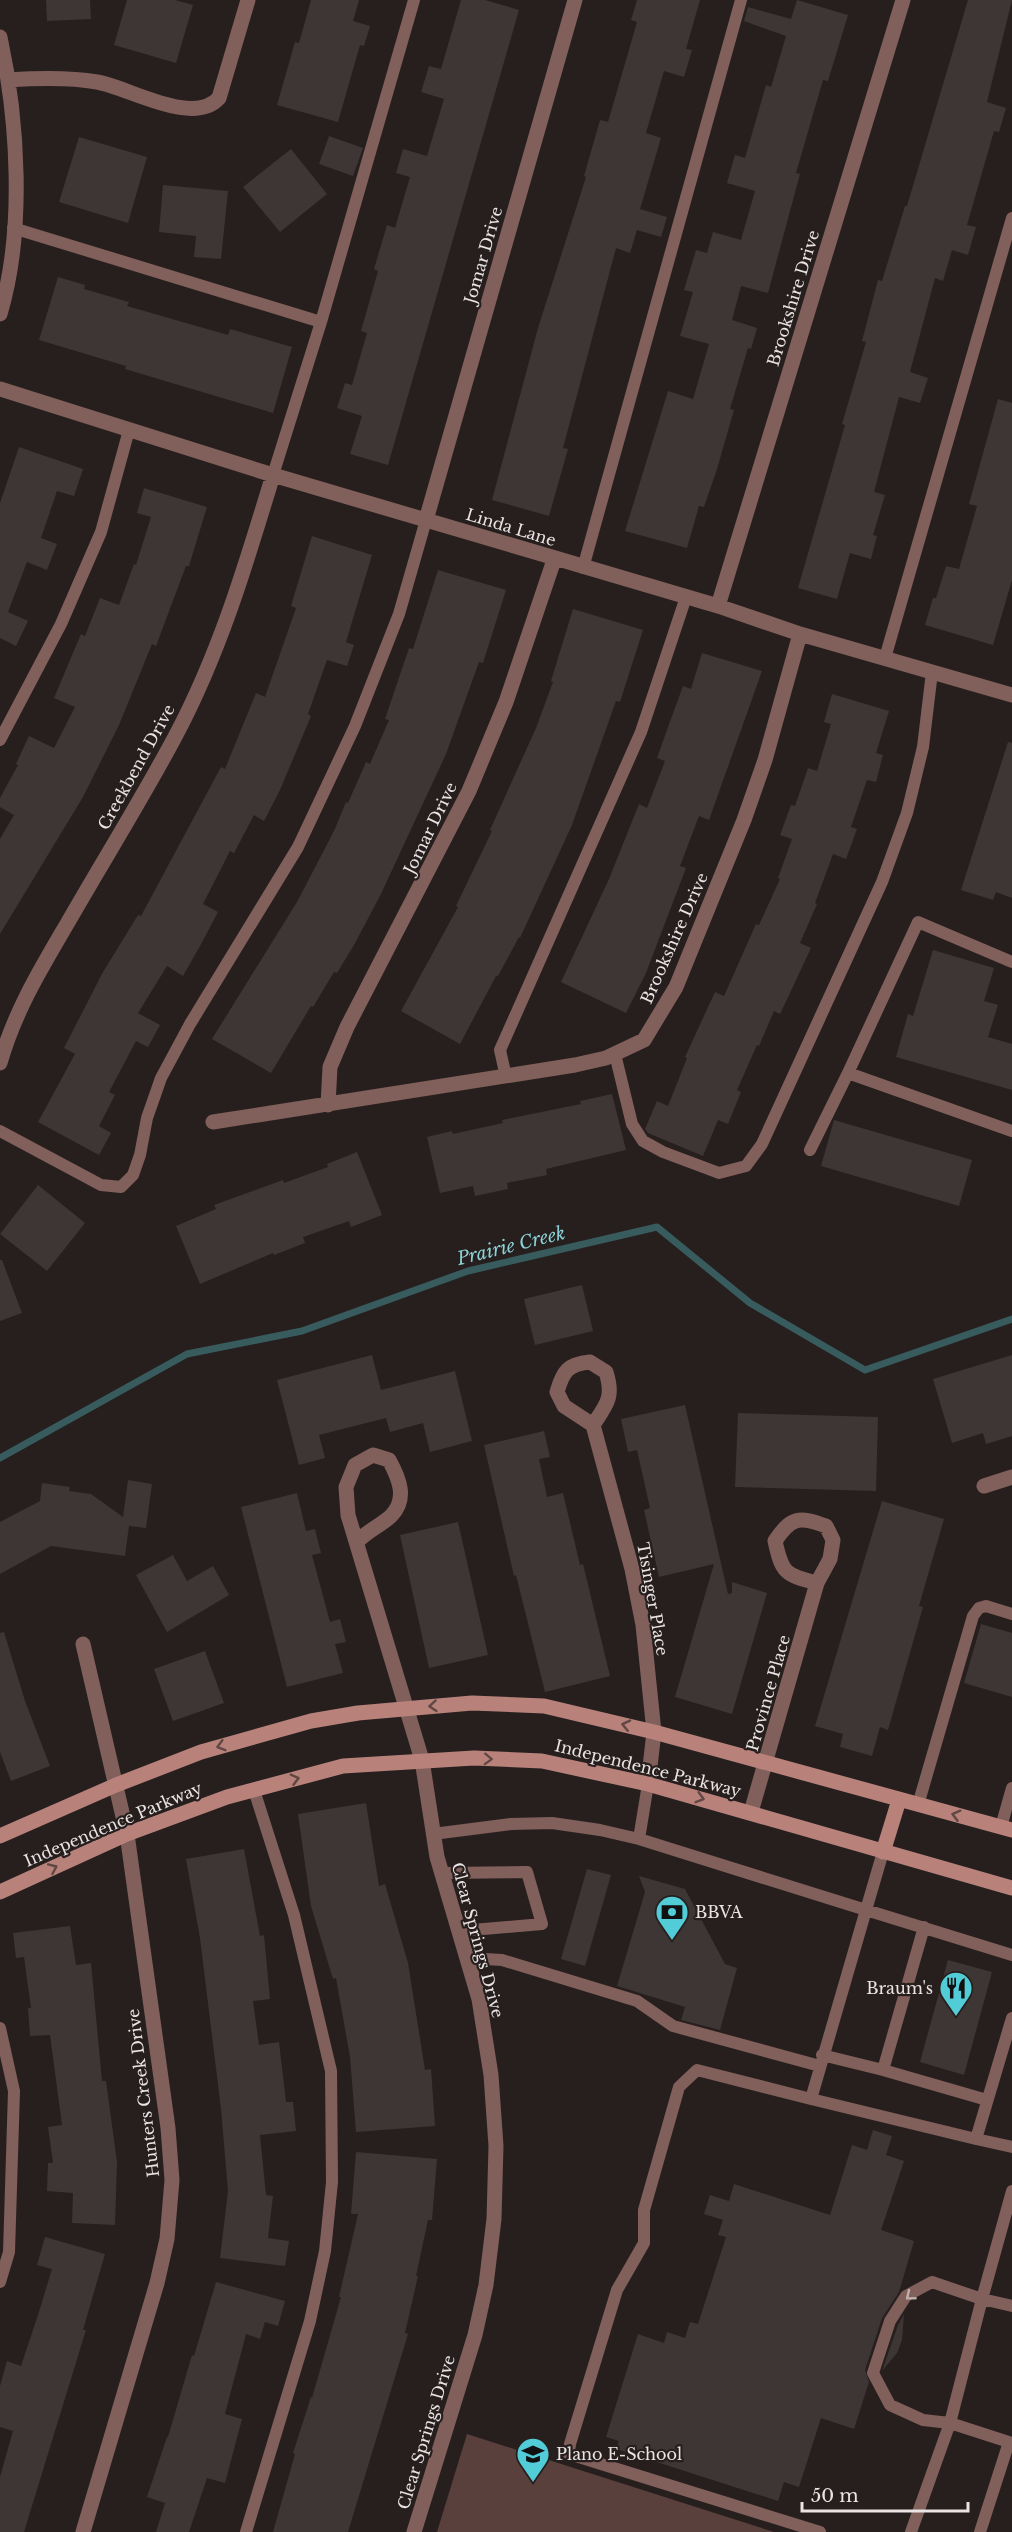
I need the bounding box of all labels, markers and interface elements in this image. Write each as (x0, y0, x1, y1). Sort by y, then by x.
street label: Jomar Drive (459, 204, 506, 308)
street label: Brookshire Drive (763, 228, 823, 368)
street label: Linda Lane (464, 504, 558, 550)
street label: Creekbend Drive (93, 701, 179, 833)
street label: Jomar Drive (398, 779, 461, 879)
street label: Brookshire Drive (636, 869, 712, 1007)
water label: Prairie Creek (454, 1222, 567, 1270)
street label: Tisinger Place (633, 1541, 673, 1657)
street label: Province Place (742, 1633, 794, 1753)
one-way arrow (429, 1699, 438, 1712)
one-way arrow (621, 1719, 631, 1732)
street label: Independence Parkway (553, 1735, 744, 1801)
one-way arrow (217, 1739, 227, 1751)
one-way arrow (483, 1752, 492, 1765)
one-way arrow (290, 1773, 300, 1786)
street label: Independence Parkway (21, 1777, 206, 1871)
one-way arrow (694, 1791, 704, 1803)
one-way arrow (951, 1810, 961, 1822)
street label: Clear Springs Drive (448, 1860, 508, 2020)
one-way arrow (47, 1863, 58, 1875)
bank icon: BBVA (654, 1894, 690, 1941)
place label: BBVA (695, 1902, 743, 1922)
restaurant icon: Braum's (938, 1970, 974, 2017)
place label: Braum's (866, 1978, 933, 1998)
street label: Hunters Creek Drive (123, 2008, 163, 2178)
one-way arrow (906, 2289, 917, 2300)
street label: Clear Springs Drive (393, 2352, 459, 2512)
school or university icon: Plano E-School (515, 2436, 551, 2483)
place label: Plano E-School (556, 2444, 682, 2464)
scale bar (802, 2475, 968, 2513)
text: 50 m (811, 2485, 859, 2507)

